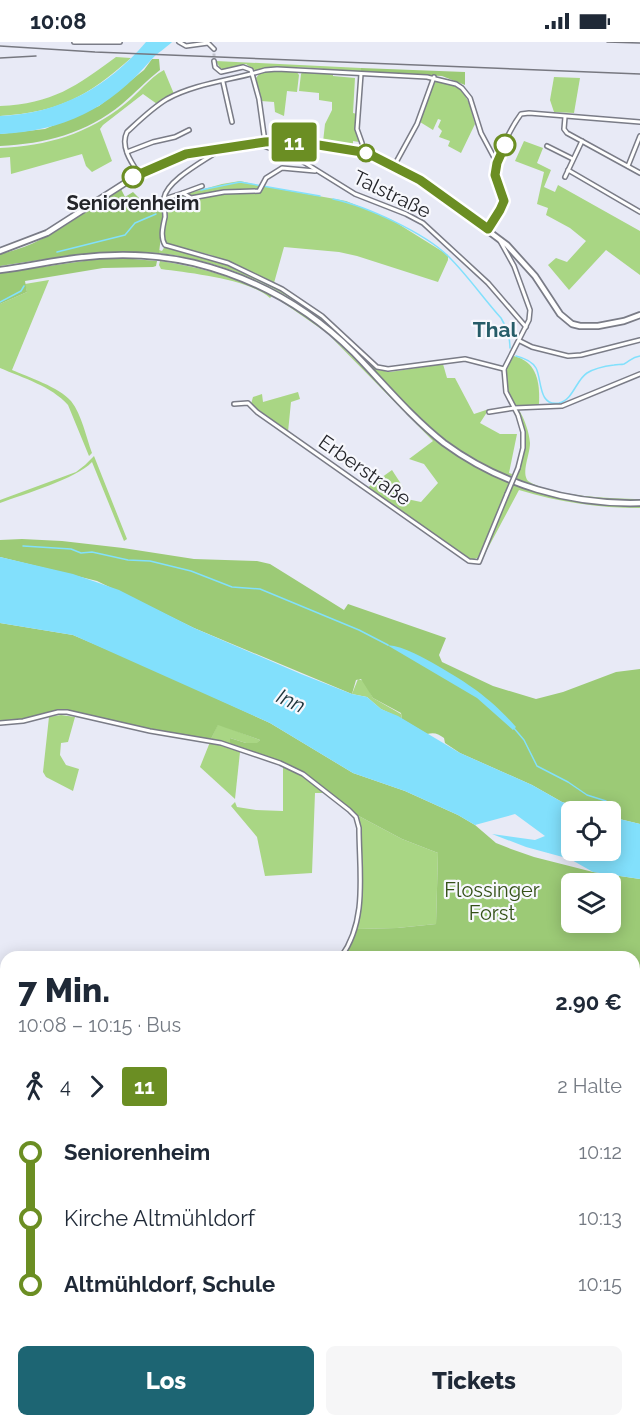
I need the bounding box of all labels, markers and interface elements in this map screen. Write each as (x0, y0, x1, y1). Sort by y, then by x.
text: 10:08 (30, 8, 87, 34)
line badge: 11 (267, 122, 321, 162)
text: 11 (284, 130, 304, 155)
unlabelled marker (494, 134, 516, 156)
unlabelled marker (357, 144, 375, 162)
street label: Talstraße (349, 165, 435, 223)
marker: Seniorenheim (122, 166, 144, 188)
place label: Seniorenheim (67, 191, 200, 215)
district label: Thal (473, 317, 518, 342)
street label: Erberstraße (314, 429, 416, 511)
water label: Inn (273, 683, 309, 718)
map controls (561, 801, 621, 933)
button: locate (561, 801, 621, 861)
button: layers (561, 873, 621, 933)
park label: Flossinger Forst (444, 878, 540, 925)
text: 7 Min. (18, 971, 110, 1010)
text: 2.90 € (555, 989, 622, 1015)
text: 10:08 – 10:15 · Bus (18, 1013, 181, 1037)
icon: walk (18, 1070, 51, 1103)
icon: forward (80, 1070, 113, 1103)
text: 4 (60, 1074, 71, 1098)
text: 11 (134, 1074, 155, 1099)
text: 2 Halte (557, 1074, 622, 1098)
text: Seniorenheim (64, 1139, 210, 1165)
text: 10:12 (578, 1140, 622, 1164)
text: Kirche Altmühldorf (64, 1205, 255, 1231)
text: 10:13 (578, 1206, 622, 1230)
text: Altmühldorf, Schule (64, 1271, 275, 1297)
text: 10:15 (578, 1272, 622, 1296)
button: Los (18, 1346, 314, 1415)
button: Tickets (326, 1346, 622, 1415)

